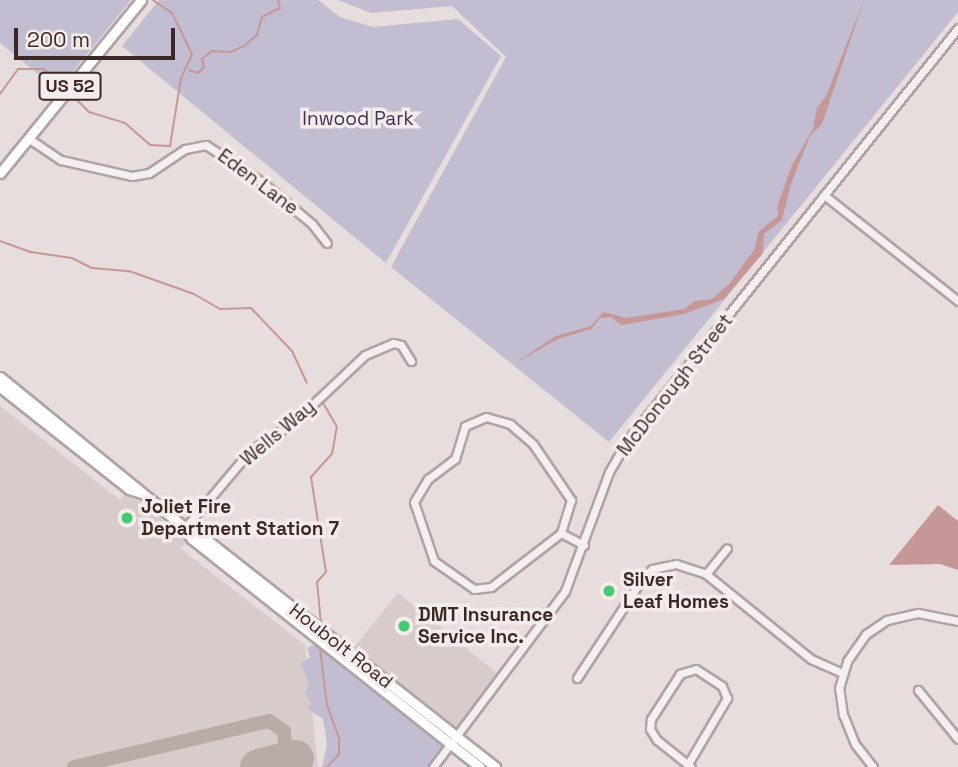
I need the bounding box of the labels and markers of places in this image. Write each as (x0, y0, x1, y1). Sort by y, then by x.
place label: Joliet Fire Department Station 7 (141, 496, 339, 540)
marker: Joliet Fire Department Station 7 (119, 510, 135, 526)
place label: Silver Leaf Homes (623, 569, 729, 613)
marker: Silver Leaf Homes (601, 583, 617, 599)
place label: DMT Insurance Service Inc. (418, 604, 554, 648)
marker: DMT Insurance Service Inc. (396, 618, 412, 634)

